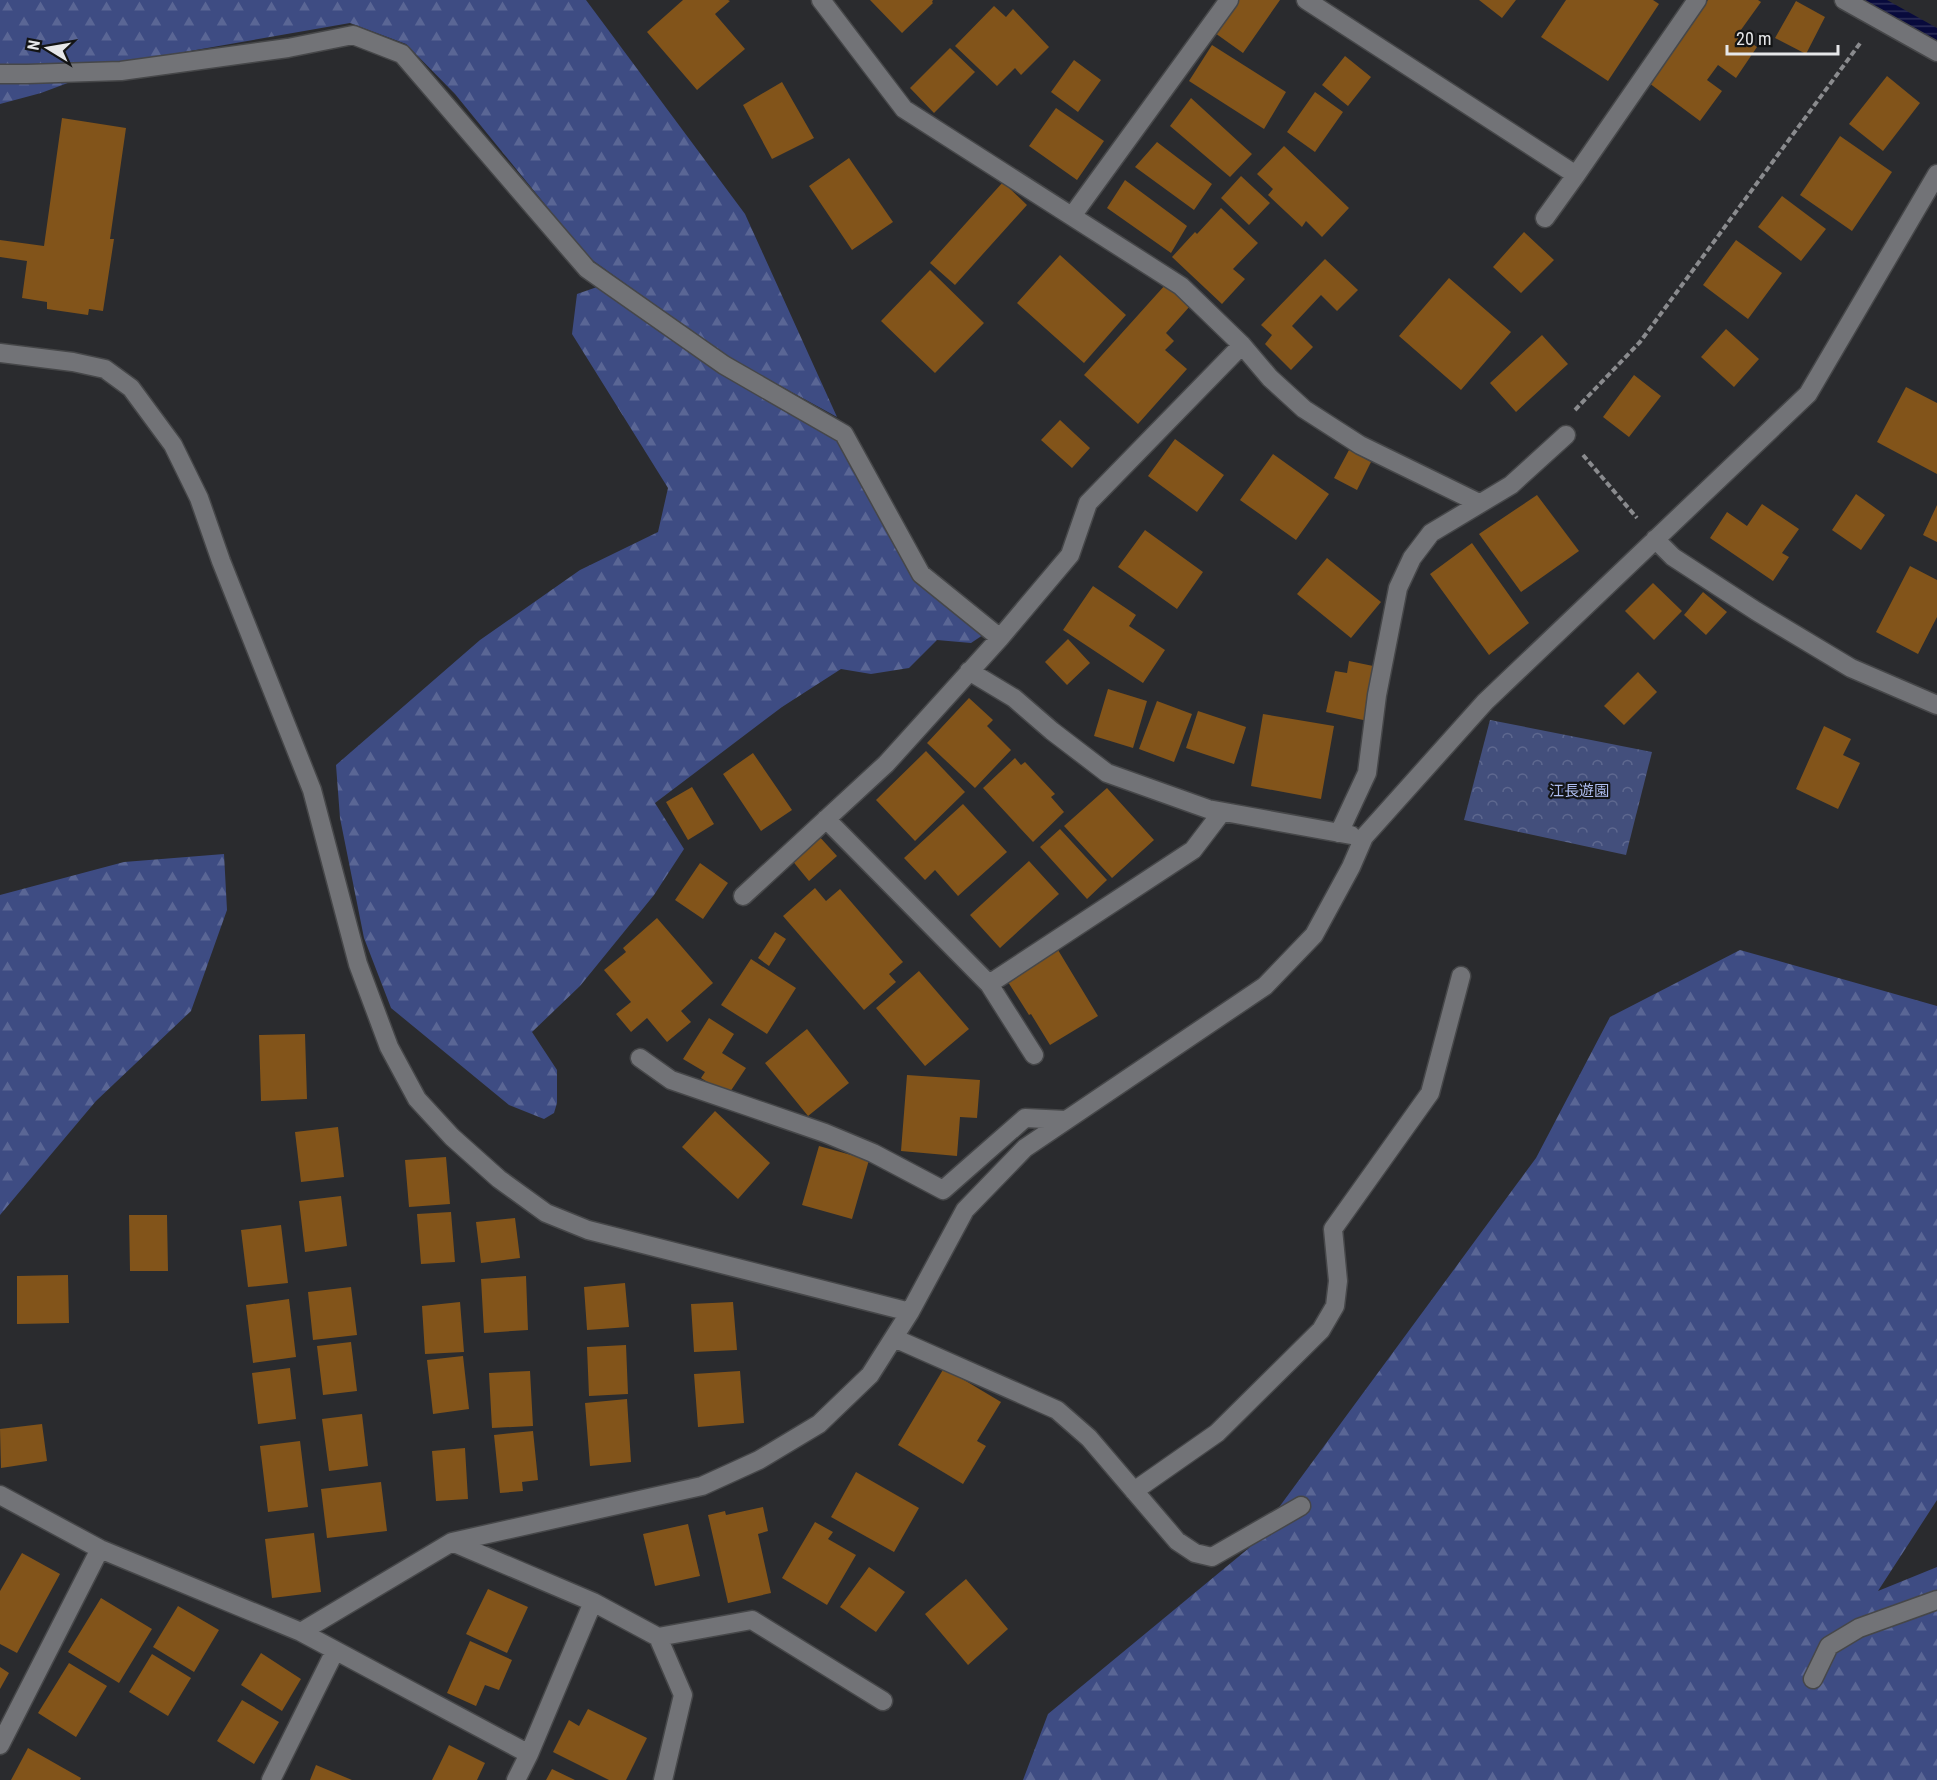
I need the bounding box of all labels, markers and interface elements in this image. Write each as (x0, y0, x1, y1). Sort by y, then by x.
north arrow (18, 18, 78, 78)
scale bar (1727, 18, 1838, 56)
text: 20 m (1736, 28, 1771, 49)
text: N (24, 39, 44, 52)
park label: 江長遊園 (1549, 782, 1609, 800)

